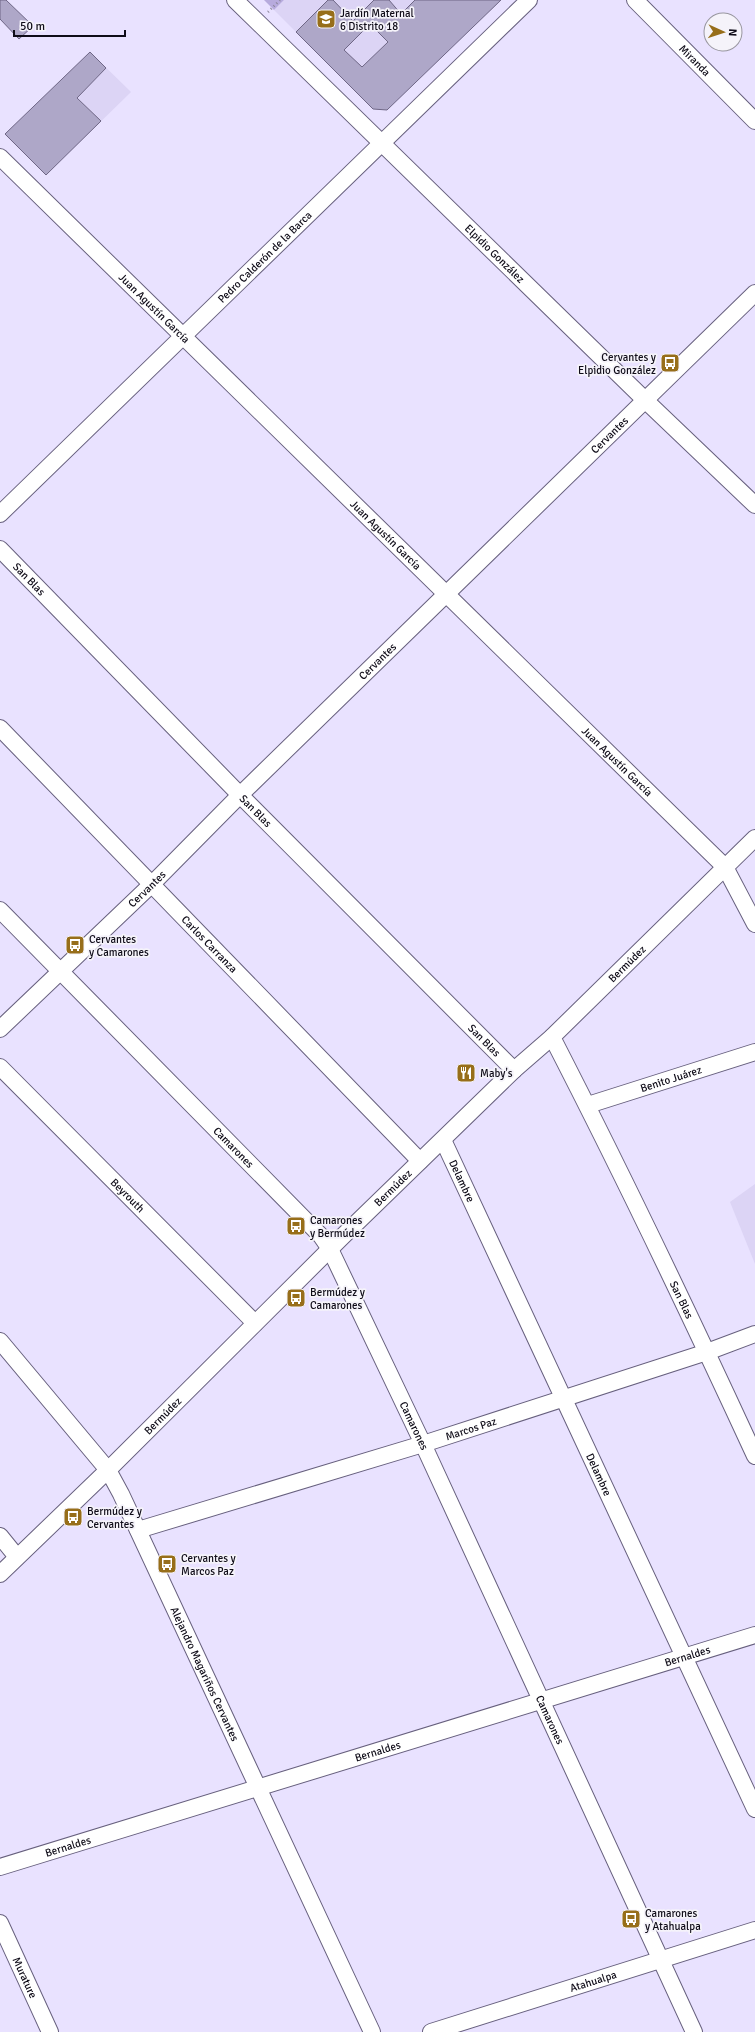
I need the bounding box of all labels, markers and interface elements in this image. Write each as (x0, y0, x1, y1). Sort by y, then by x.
place label: Jardín Maternal 6 Distrito 18 (340, 7, 414, 33)
school or university icon: Jardín Maternal 6 Distrito 18 (315, 8, 337, 30)
scale bar (14, 12, 125, 38)
north arrow (703, 12, 743, 52)
text: 50 m (20, 19, 45, 34)
text: N (726, 28, 739, 37)
street label: Miranda (676, 42, 713, 79)
street label: Pedro Calderón de la Barca (215, 208, 315, 306)
street label: Elpidio González (462, 222, 527, 286)
street label: Juan Agustín García (116, 271, 192, 346)
place label: Cervantes y Elpidio González (578, 351, 657, 377)
bus stop icon: Cervantes y Elpidio González (659, 352, 681, 374)
street label: Cervantes (588, 414, 631, 456)
street label: Juan Agustín García (347, 498, 424, 573)
street label: San Blas (10, 560, 48, 599)
street label: Cervantes (356, 640, 399, 683)
street label: Juan Agustín García (579, 724, 655, 800)
street label: San Blas (237, 792, 274, 830)
street label: Cervantes (126, 868, 169, 910)
street label: Carlos Carranza (179, 913, 240, 976)
place label: Cervantes y Camarones (89, 933, 149, 959)
bus stop icon: Cervantes y Camarones (64, 934, 86, 956)
street label: Bermúdez (606, 943, 649, 985)
street label: San Blas (465, 1022, 503, 1060)
restaurant icon: Maby's (455, 1062, 477, 1084)
street label: Benito Juárez (639, 1063, 704, 1095)
place label: Maby's (480, 1067, 513, 1080)
street label: Camarones (210, 1124, 256, 1171)
street label: Delambre (446, 1158, 477, 1204)
street label: Bermúdez (372, 1167, 415, 1209)
street label: Beyrouth (108, 1176, 147, 1215)
place label: Camarones y Bermúdez (310, 1214, 365, 1240)
bus stop icon: Camarones y Bermúdez (285, 1215, 307, 1237)
street label: San Blas (667, 1279, 696, 1321)
place label: Bermúdez y Camarones (310, 1286, 366, 1312)
bus stop icon: Bermúdez y Camarones (285, 1287, 307, 1309)
street label: Bermúdez (142, 1395, 184, 1437)
street label: Camarones (397, 1399, 431, 1452)
street label: Marcos Paz (444, 1415, 498, 1443)
street label: Delambre (583, 1451, 614, 1498)
place label: Bermúdez y Cervantes (87, 1505, 143, 1531)
bus stop icon: Bermúdez y Cervantes (62, 1506, 84, 1528)
place label: Cervantes y Marcos Paz (181, 1552, 236, 1578)
bus stop icon: Cervantes y Marcos Paz (156, 1553, 178, 1575)
street label: Alejandro Magariños Cervantes (167, 1605, 241, 1744)
street label: Bernaldes (663, 1643, 712, 1669)
street label: Camarones (533, 1693, 567, 1747)
street label: Bernaldes (353, 1738, 402, 1765)
street label: Bernaldes (44, 1833, 93, 1860)
place label: Camarones y Atahualpa (645, 1907, 701, 1933)
bus stop icon: Camarones y Atahualpa (620, 1908, 642, 1930)
street label: Murature (10, 1955, 40, 2000)
street label: Atahualpa (568, 1968, 619, 1995)

